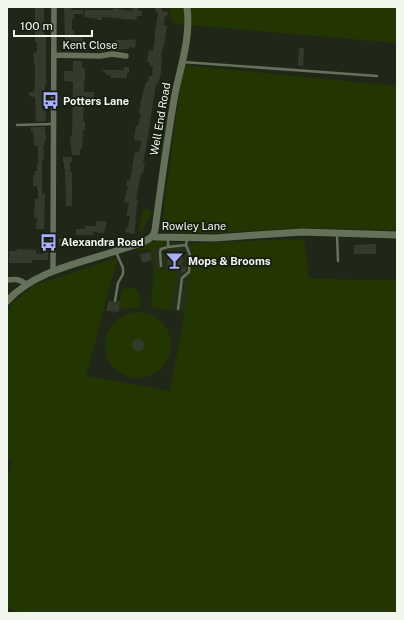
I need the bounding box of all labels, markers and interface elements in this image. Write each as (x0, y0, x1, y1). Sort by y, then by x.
scale bar (14, 12, 92, 38)
text: 100 m (20, 19, 53, 33)
street label: Kent Close (62, 39, 118, 51)
street label: Well End Road (148, 82, 172, 156)
bus stop icon: Potters Lane (40, 91, 60, 111)
place label: Potters Lane (63, 95, 129, 107)
street label: Rowley Lane (162, 220, 226, 232)
bus stop icon: Alexandra Road (38, 232, 58, 252)
place label: Alexandra Road (61, 236, 144, 248)
bar icon: Mops & Brooms (165, 251, 185, 271)
place label: Mops & Brooms (188, 255, 271, 267)

